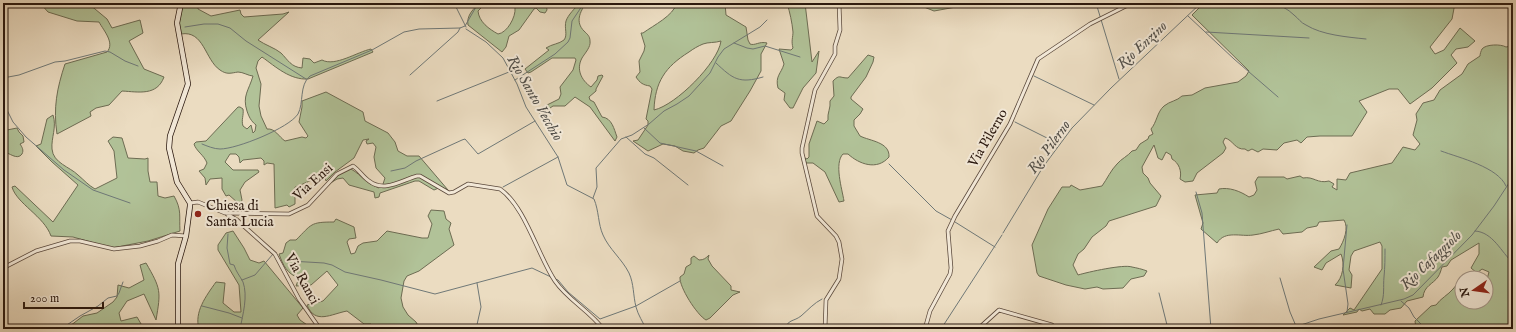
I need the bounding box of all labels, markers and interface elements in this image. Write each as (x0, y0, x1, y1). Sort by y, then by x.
water label: Rio Enzino (1113, 17, 1171, 73)
water label: Rio Santo Vecchio (503, 52, 567, 144)
street label: Via Pilerno (964, 105, 1012, 171)
water label: Rio Pilerno (1023, 116, 1075, 178)
street label: Via Ensi (288, 159, 337, 205)
place label: Chiesa di Santa Lucia (206, 197, 275, 231)
marker: Chiesa di Santa Lucia (193, 209, 203, 219)
water label: Rio Cafaggiolo (1396, 226, 1466, 295)
street label: Via Ranci (280, 249, 324, 308)
north arrow (1454, 270, 1494, 310)
scale bar (24, 284, 103, 310)
text: N (1457, 285, 1473, 299)
text: 200 m (30, 291, 59, 306)

